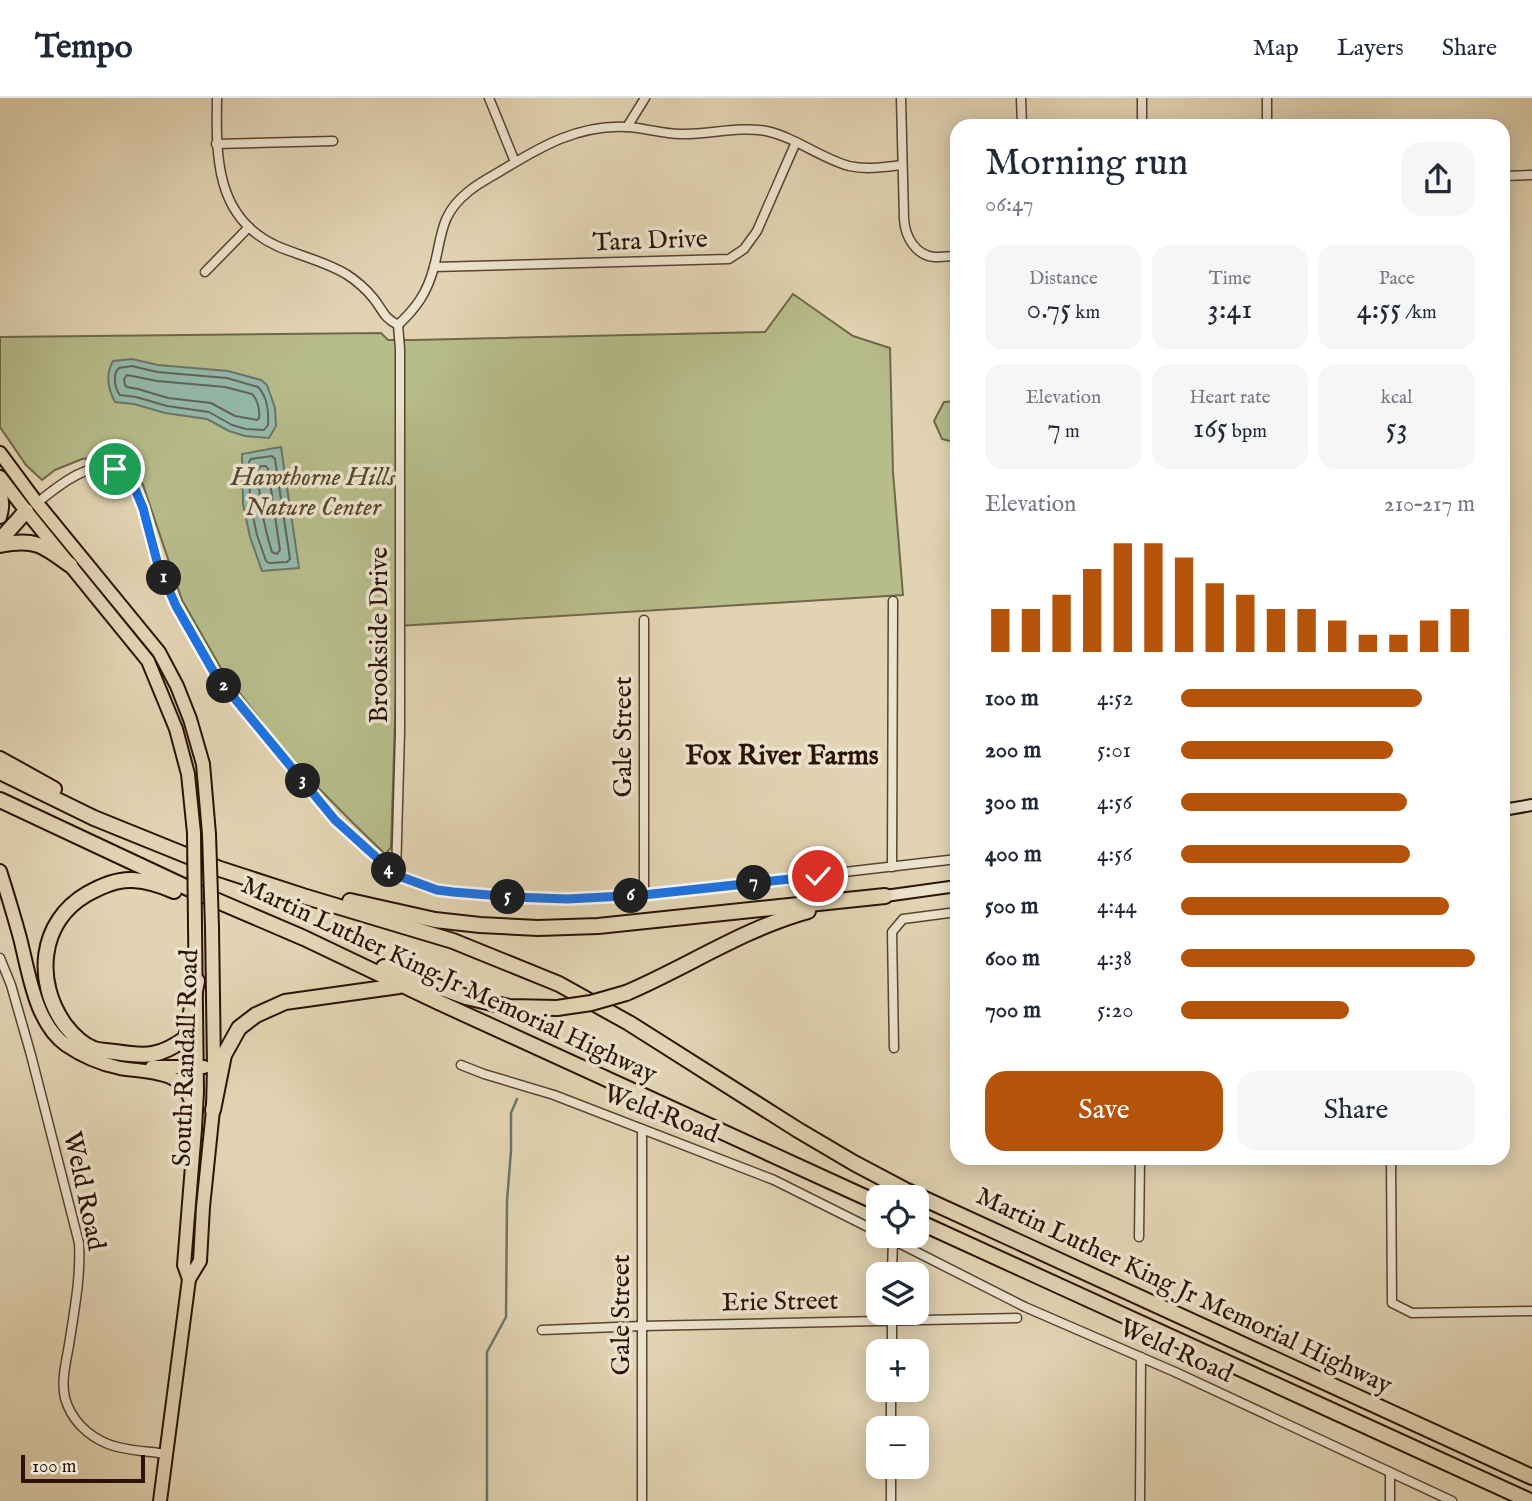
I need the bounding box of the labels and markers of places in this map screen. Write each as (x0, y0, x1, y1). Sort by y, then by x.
pin (85, 439, 145, 499)
pin: 1 (146, 560, 182, 596)
pin: 2 (206, 668, 242, 704)
pin: 3 (286, 764, 320, 798)
pin (788, 846, 848, 906)
pin: 4 (372, 852, 406, 888)
pin: 7 (736, 866, 772, 900)
pin: 6 (614, 878, 648, 914)
pin: 5 (490, 880, 526, 914)

